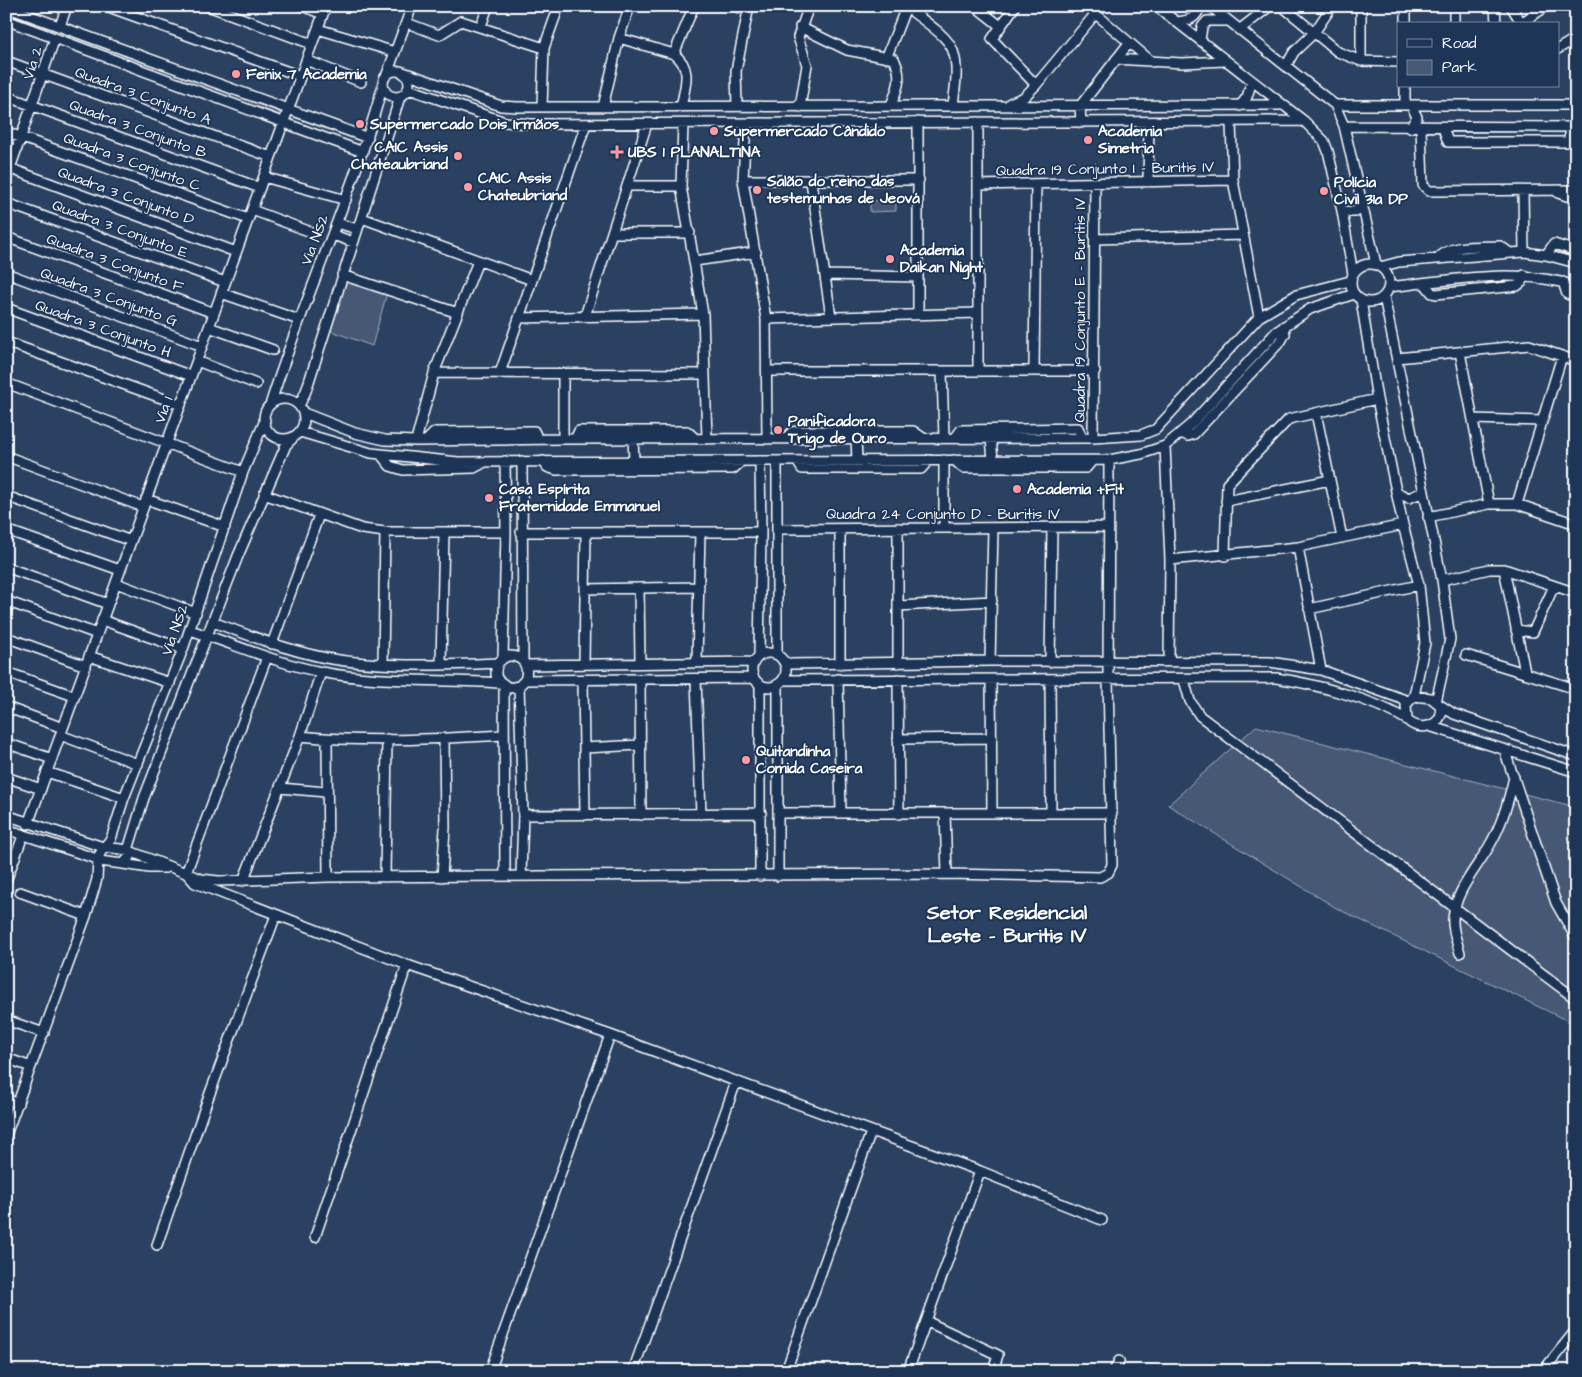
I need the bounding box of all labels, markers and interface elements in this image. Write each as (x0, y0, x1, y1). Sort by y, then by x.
legend (1397, 22, 1560, 88)
text: Road (1442, 33, 1477, 54)
street label: Via 2 (18, 43, 48, 82)
text: Park (1442, 57, 1477, 78)
street label: Quadra 3 Conjunto A (72, 62, 214, 131)
place label: Fenix 7 Academia (246, 64, 367, 85)
marker: Fenix 7 Academia (230, 68, 242, 80)
street label: Quadra 3 Conjunto B (66, 94, 210, 164)
place label: Supermercado Dois Irmãos (369, 114, 560, 135)
marker: Supermercado Dois Irmãos (354, 118, 366, 130)
place label: Supermercado Cândido (723, 121, 886, 142)
place label: Academia Simetria (1097, 121, 1162, 159)
marker: Supermercado Cândido (708, 125, 720, 137)
street label: Quadra 3 Conjunto C (60, 127, 204, 197)
marker: Academia Simetria (1082, 134, 1094, 146)
place label: CAIC Assis Chateaubriand (351, 137, 448, 175)
place label: UBS 1 PLANALTINA (628, 142, 761, 163)
marker: UBS 1 PLANALTINA (610, 145, 624, 159)
marker: CAIC Assis Chateaubriand (452, 150, 464, 162)
street label: Quadra 19 Conjunto I - Buritis IV (996, 157, 1215, 181)
street label: Quadra 3 Conjunto D (55, 162, 197, 231)
place label: CAIC Assis Chateubriand (478, 168, 568, 206)
place label: Salão do reino das testemunhas de Jeová (766, 171, 920, 209)
place label: Polícia Civil 31a DP (1334, 172, 1408, 210)
marker: CAIC Assis Chateubriand (462, 181, 474, 193)
marker: Salão do reino das testemunhas de Jeová (751, 184, 763, 196)
marker: Polícia Civil 31a DP (1318, 185, 1330, 197)
street label: Quadra 3 Conjunto E (49, 195, 191, 263)
street label: Quadra 19 Conjunto E - Buritis IV (1070, 197, 1091, 422)
street label: Via NS2 (296, 211, 334, 268)
street label: Quadra 3 Conjunto F (44, 228, 187, 298)
place label: Academia Daikan Night (900, 240, 984, 280)
marker: Academia Daikan Night (884, 253, 896, 265)
street label: Quadra 3 Conjunto G (38, 262, 181, 332)
street label: Quadra 3 Conjunto H (32, 295, 174, 363)
street label: Via 1 (149, 394, 179, 426)
place label: Panificadora Trigo de Ouro (787, 411, 887, 451)
marker: Panificadora Trigo de Ouro (772, 424, 784, 436)
place label: Casa Espírita Fraternidade Emmanuel (499, 479, 661, 517)
place label: Academia +Fit (1027, 479, 1125, 500)
marker: Academia +Fit (1011, 483, 1023, 495)
marker: Casa Espírita Fraternidade Emmanuel (483, 492, 495, 504)
street label: Quadra 24 Conjunto D - Buritis IV (826, 504, 1061, 525)
street label: Via NS2 (156, 601, 194, 658)
place label: Quitandinha Comida Caseira (756, 741, 863, 779)
marker: Quitandinha Comida Caseira (740, 754, 752, 766)
district label: Setor Residencial Leste - Buritis IV (926, 899, 1087, 950)

